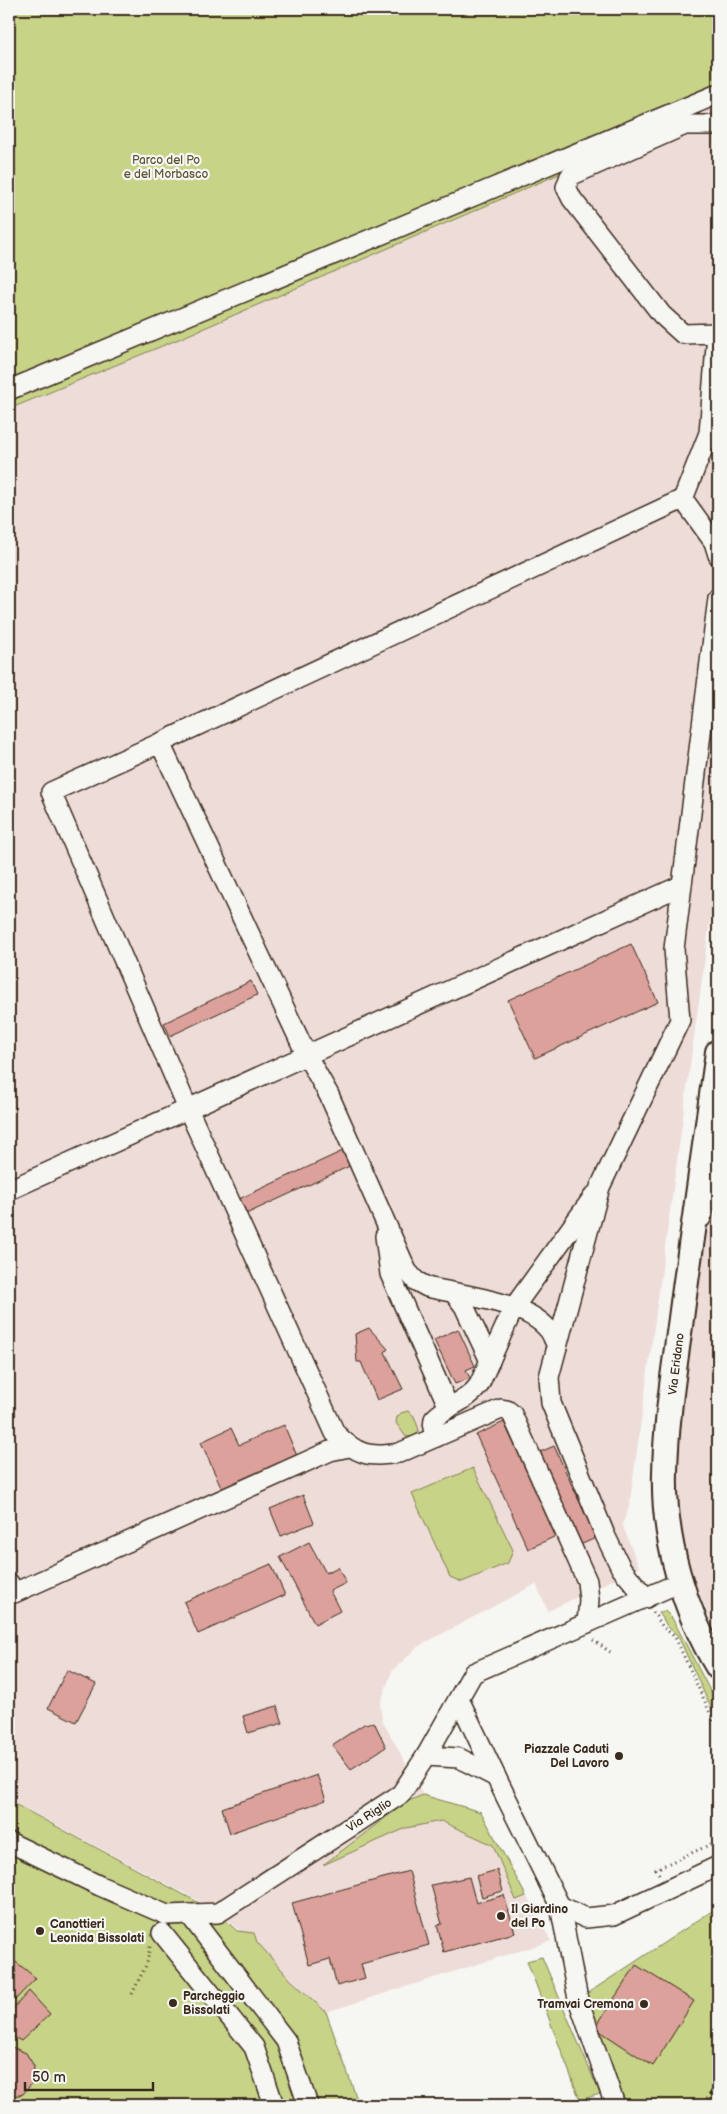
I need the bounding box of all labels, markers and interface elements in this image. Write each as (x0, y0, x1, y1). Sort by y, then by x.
park label: Parco del Po e del Morbasco (124, 153, 208, 182)
street label: Via Eridano (665, 1332, 688, 1396)
place label: Piazzale Caduti Del Lavoro (524, 1742, 609, 1771)
marker: Piazzale Caduti Del Lavoro (613, 1750, 625, 1762)
street label: Via Riglio (344, 1795, 395, 1836)
place label: Il Giardino del Po (511, 1902, 568, 1931)
marker: Il Giardino del Po (495, 1910, 507, 1922)
place label: Canottieri Leonida Bissolati (50, 1917, 144, 1946)
marker: Canottieri Leonida Bissolati (34, 1925, 46, 1937)
place label: Parcheggio Bissolati (183, 1989, 245, 2018)
marker: Parcheggio Bissolati (167, 1997, 179, 2009)
place label: Tramvai Cremona (537, 1997, 634, 2012)
marker: Tramvai Cremona (638, 1998, 650, 2010)
scale bar (25, 2059, 152, 2091)
text: 50 m (32, 2068, 66, 2087)

